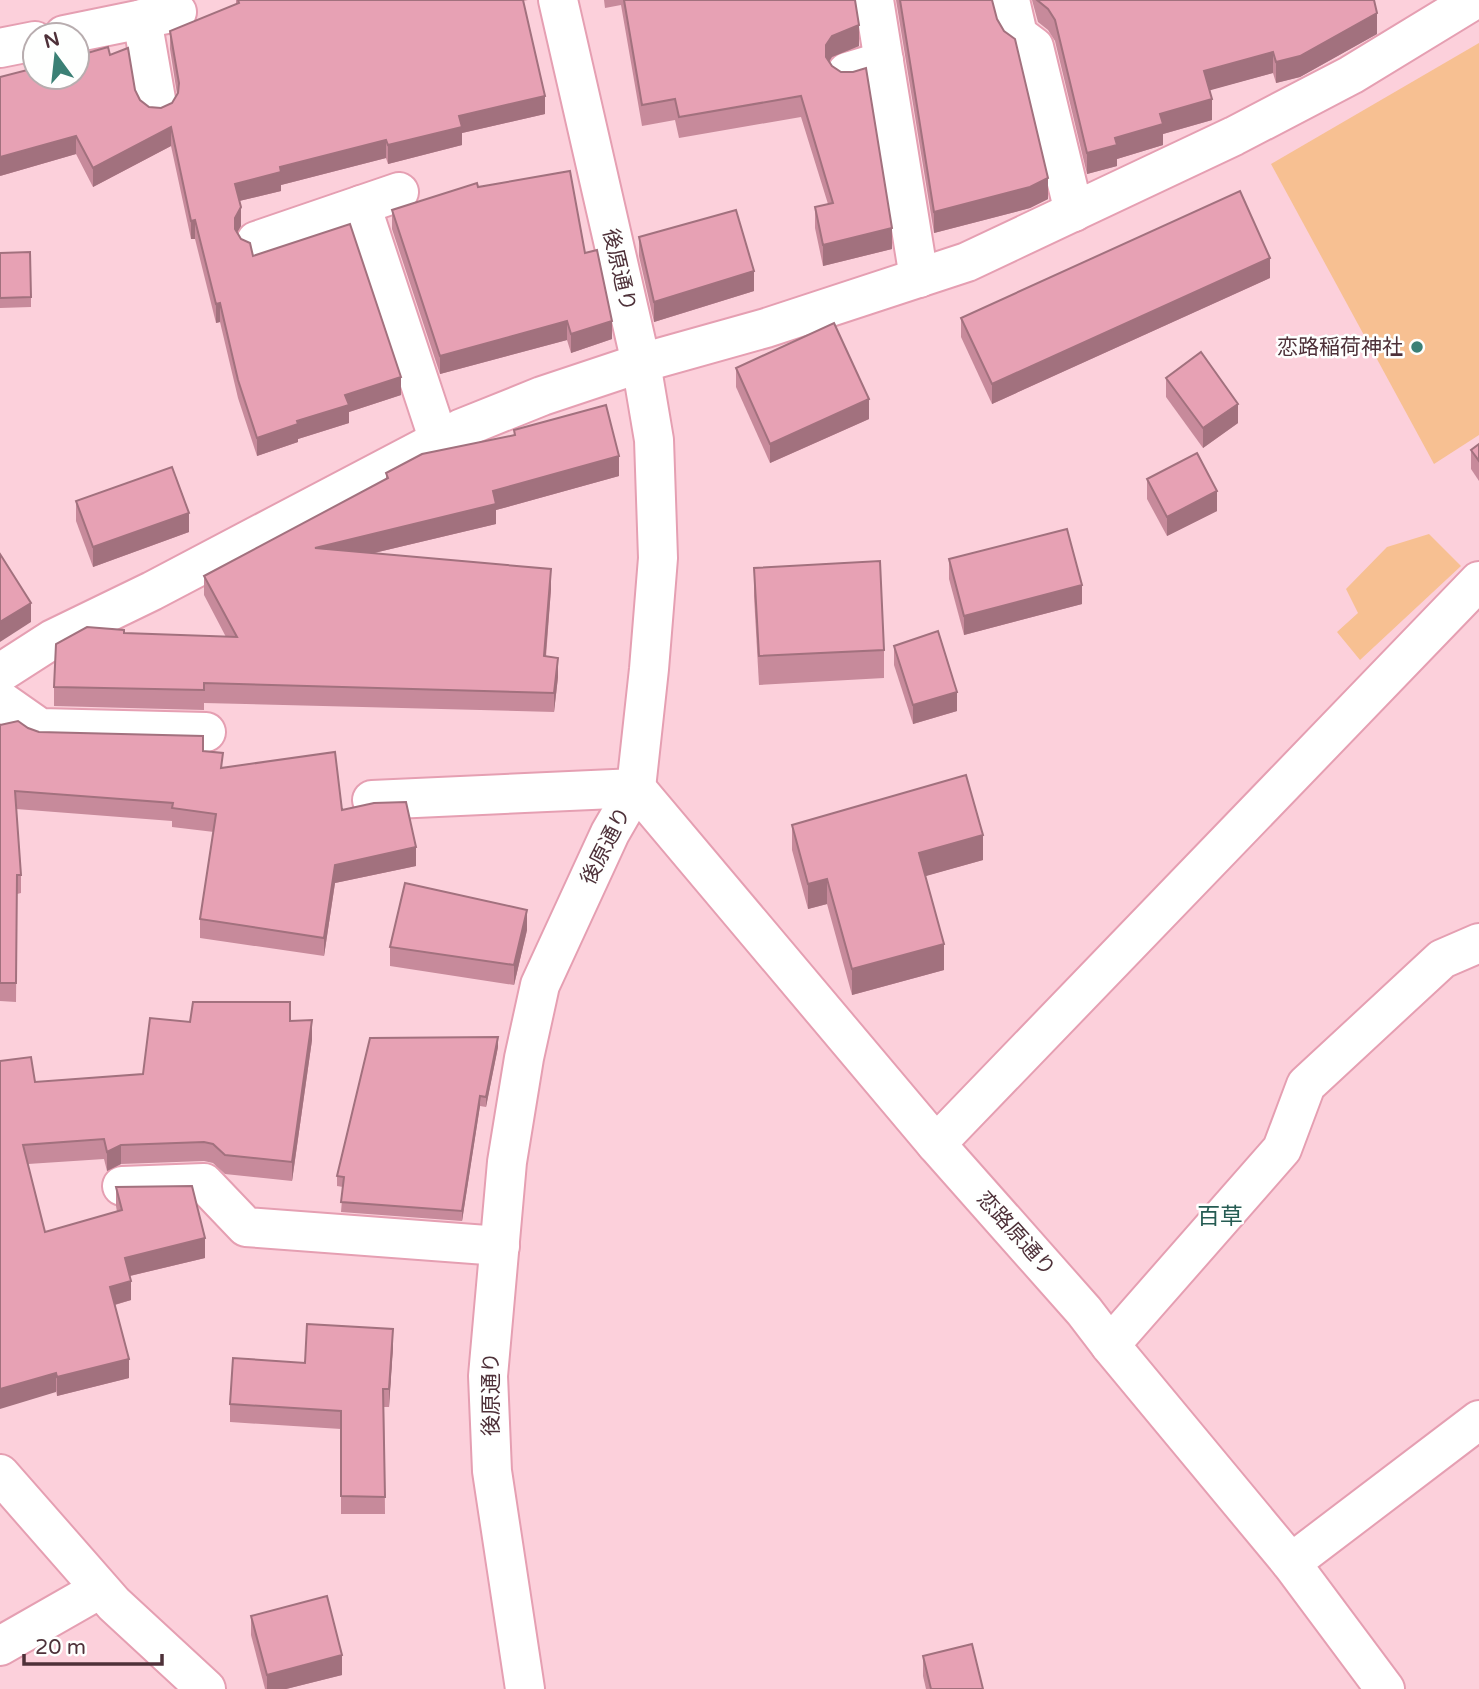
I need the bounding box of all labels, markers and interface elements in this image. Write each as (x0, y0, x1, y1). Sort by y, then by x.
north arrow (21, 21, 91, 91)
text: N (42, 28, 62, 53)
street label: 後原通り (597, 226, 641, 314)
place label: 恋路稲荷神社 (1277, 335, 1403, 360)
marker: 恋路稲荷神社 (1409, 339, 1425, 355)
street label: 後原通り (576, 803, 636, 889)
street label: 恋路原通り (972, 1187, 1060, 1281)
district label: 百草 (1197, 1203, 1243, 1231)
street label: 後原通り (479, 1352, 504, 1436)
scale bar (24, 1622, 163, 1666)
text: 20 m (35, 1635, 86, 1660)

